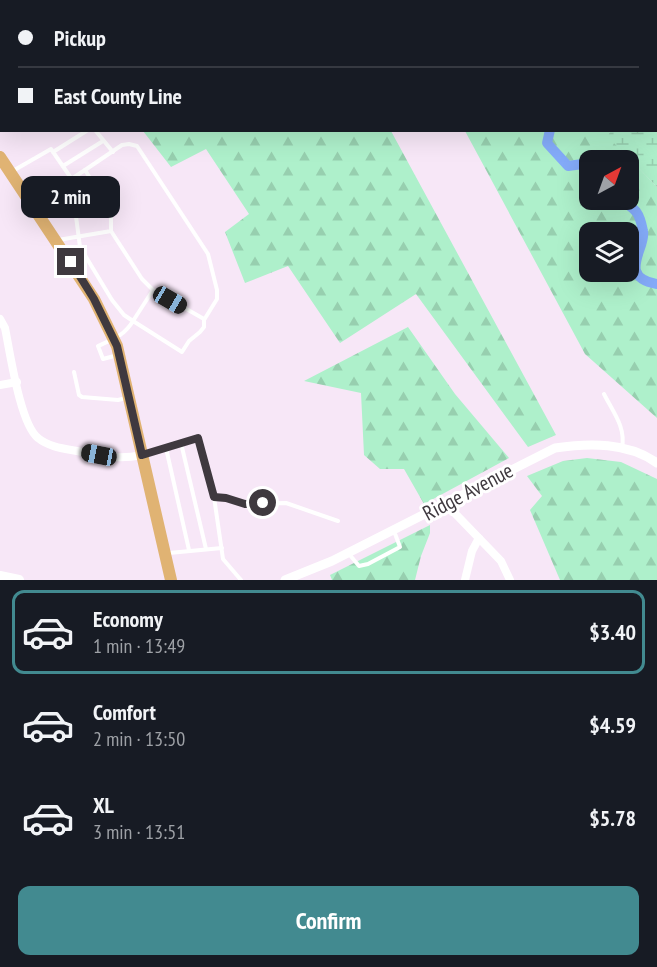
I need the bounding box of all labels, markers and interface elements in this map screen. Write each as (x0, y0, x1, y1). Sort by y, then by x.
text: Pickup (54, 24, 106, 52)
text: East County Line (54, 82, 182, 110)
north arrow (579, 150, 639, 210)
map controls (579, 150, 639, 282)
callout: 2 min (22, 175, 121, 217)
text: 2 min (50, 184, 91, 210)
button: layers (579, 222, 639, 282)
route end (57, 248, 84, 275)
car (150, 283, 190, 317)
car (80, 443, 118, 467)
street label: Ridge Avenue (418, 457, 518, 527)
route start (249, 489, 276, 516)
icon: car (21, 605, 75, 659)
text: Economy (93, 605, 163, 633)
text: $3.40 (589, 618, 636, 646)
text: 1 min · 13:49 (93, 633, 185, 659)
icon: car (21, 698, 75, 752)
text: Comfort (93, 698, 156, 726)
text: $4.59 (589, 711, 636, 739)
text: 2 min · 13:50 (93, 726, 185, 752)
icon: car (21, 791, 75, 845)
text: XL (93, 791, 114, 819)
text: $5.78 (589, 804, 636, 832)
text: 3 min · 13:51 (93, 819, 185, 845)
button: Confirm (18, 886, 639, 955)

